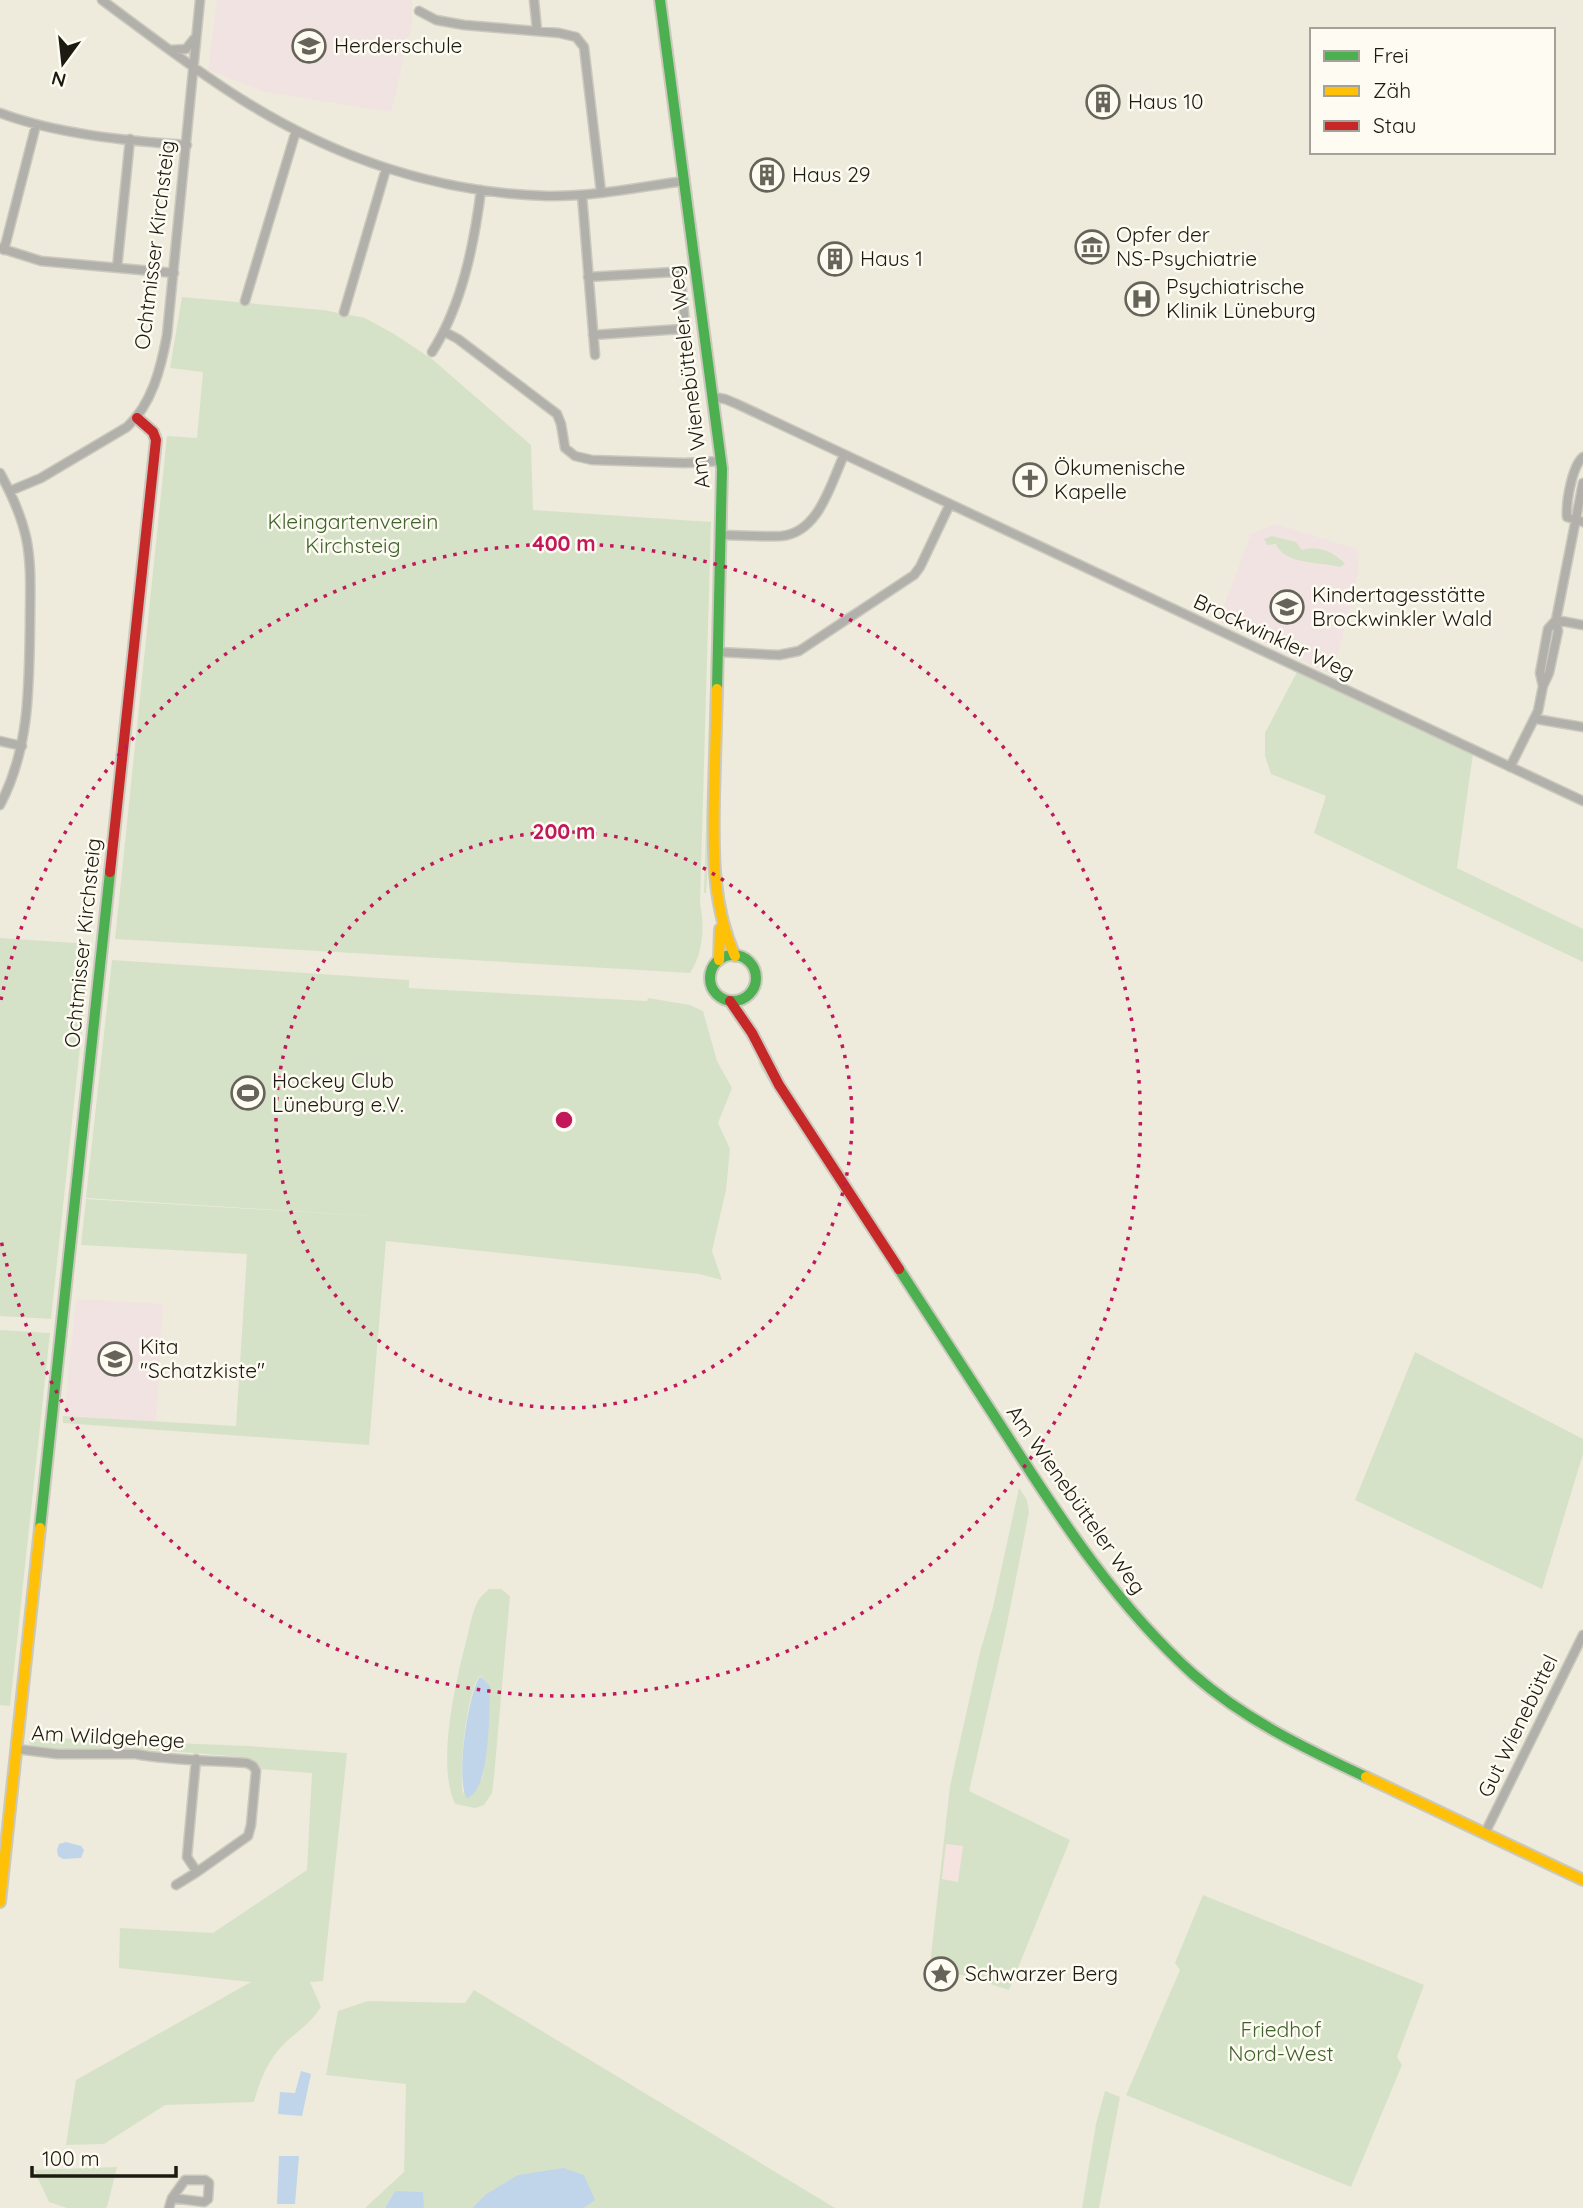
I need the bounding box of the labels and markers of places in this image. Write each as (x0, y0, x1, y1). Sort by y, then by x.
school or university icon: Herderschule (290, 27, 328, 65)
place label: Herderschule (334, 32, 462, 58)
building icon: Haus 10 (1084, 83, 1122, 121)
place label: Haus 10 (1128, 88, 1203, 114)
building icon: Haus 29 (748, 156, 786, 194)
place label: Haus 29 (792, 161, 871, 187)
place label: Opfer der NS-Psychiatrie (1116, 221, 1257, 271)
museum icon: Opfer der NS-Psychiatrie (1073, 228, 1111, 266)
building icon: Haus 1 (816, 240, 854, 278)
place label: Haus 1 (860, 245, 923, 271)
place label: Psychiatrische Klinik Lüneburg (1166, 273, 1316, 323)
hospital icon: Psychiatrische Klinik Lüneburg (1123, 280, 1161, 318)
place label: Ökumenische Kapelle (1054, 454, 1185, 504)
church icon: Ökumenische Kapelle (1011, 461, 1049, 499)
place label: Kindertagesstätte Brockwinkler Wald (1312, 581, 1492, 631)
school or university icon: Kindertagesstätte Brockwinkler Wald (1268, 588, 1306, 626)
place label: Hockey Club Lüneburg e.V. (272, 1067, 404, 1117)
sports icon: Hockey Club Lüneburg e.V. (229, 1074, 267, 1112)
centre of rings (552, 1108, 576, 1132)
place label: Kita "Schatzkiste" (140, 1333, 265, 1383)
school or university icon: Kita "Schatzkiste" (96, 1340, 134, 1378)
place icon: Schwarzer Berg (922, 1955, 960, 1993)
place label: Schwarzer Berg (965, 1960, 1118, 1986)

